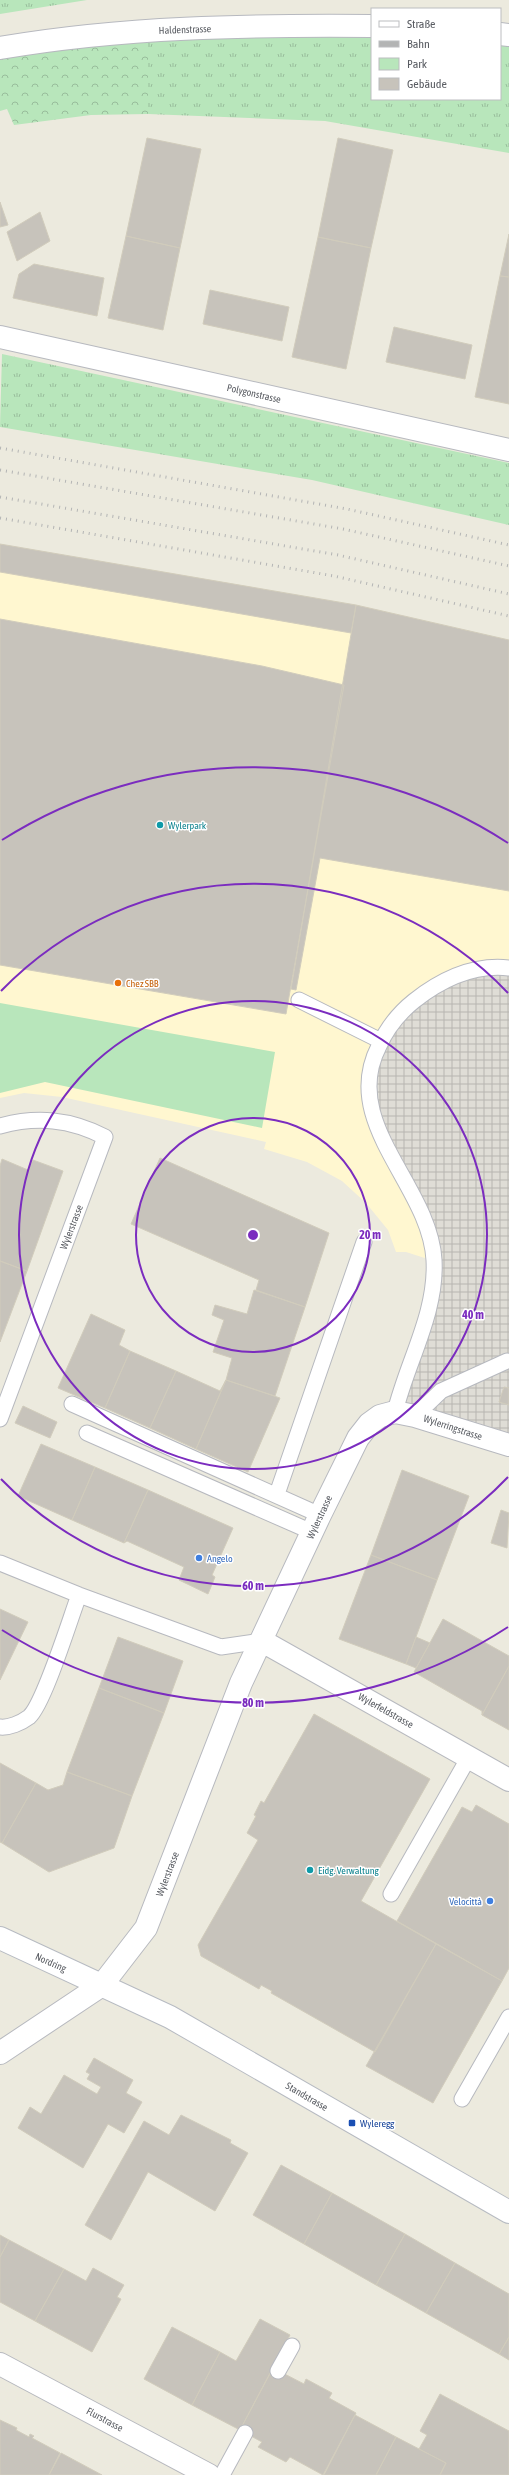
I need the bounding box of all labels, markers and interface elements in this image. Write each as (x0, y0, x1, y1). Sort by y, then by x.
legend (371, 8, 501, 100)
text: Straße (407, 17, 435, 31)
street label: Haldenstrasse (159, 23, 212, 36)
text: Bahn (407, 37, 430, 51)
text: Park (407, 57, 428, 71)
text: Gebäude (407, 77, 447, 91)
street label: Polygonstrasse (226, 382, 282, 405)
marker: Wylerpark (155, 820, 165, 830)
place label: Wylerpark (168, 820, 207, 831)
marker: Chez SBB (113, 978, 123, 988)
place label: Chez SBB (126, 978, 159, 989)
street label: Wylerstrasse (58, 1203, 85, 1251)
centre of rings (246, 1228, 260, 1242)
text: 20 m (359, 1228, 381, 1242)
text: 40 m (461, 1308, 484, 1322)
street label: Wylerringstrasse (422, 1413, 484, 1442)
street label: Wylerstrasse (305, 1493, 335, 1541)
marker: Angelo (194, 1553, 204, 1563)
place label: Angelo (207, 1553, 233, 1564)
text: 60 m (242, 1579, 264, 1593)
street label: Wylerfeldstrasse (356, 1691, 416, 1730)
text: 80 m (242, 1696, 264, 1710)
street label: Wylerstrasse (154, 1850, 181, 1898)
marker: Eidg. Verwaltung (305, 1865, 315, 1875)
place label: Eidg. Verwaltung (318, 1865, 380, 1876)
place label: Velocittà (449, 1896, 482, 1907)
marker: Velocittà (485, 1896, 495, 1906)
street label: Nordring (34, 1951, 69, 1974)
street label: Standstrasse (284, 2080, 330, 2113)
marker: Wyleregg (347, 2118, 357, 2128)
place label: Wyleregg (360, 2118, 395, 2129)
street label: Flurstrasse (85, 2405, 125, 2434)

